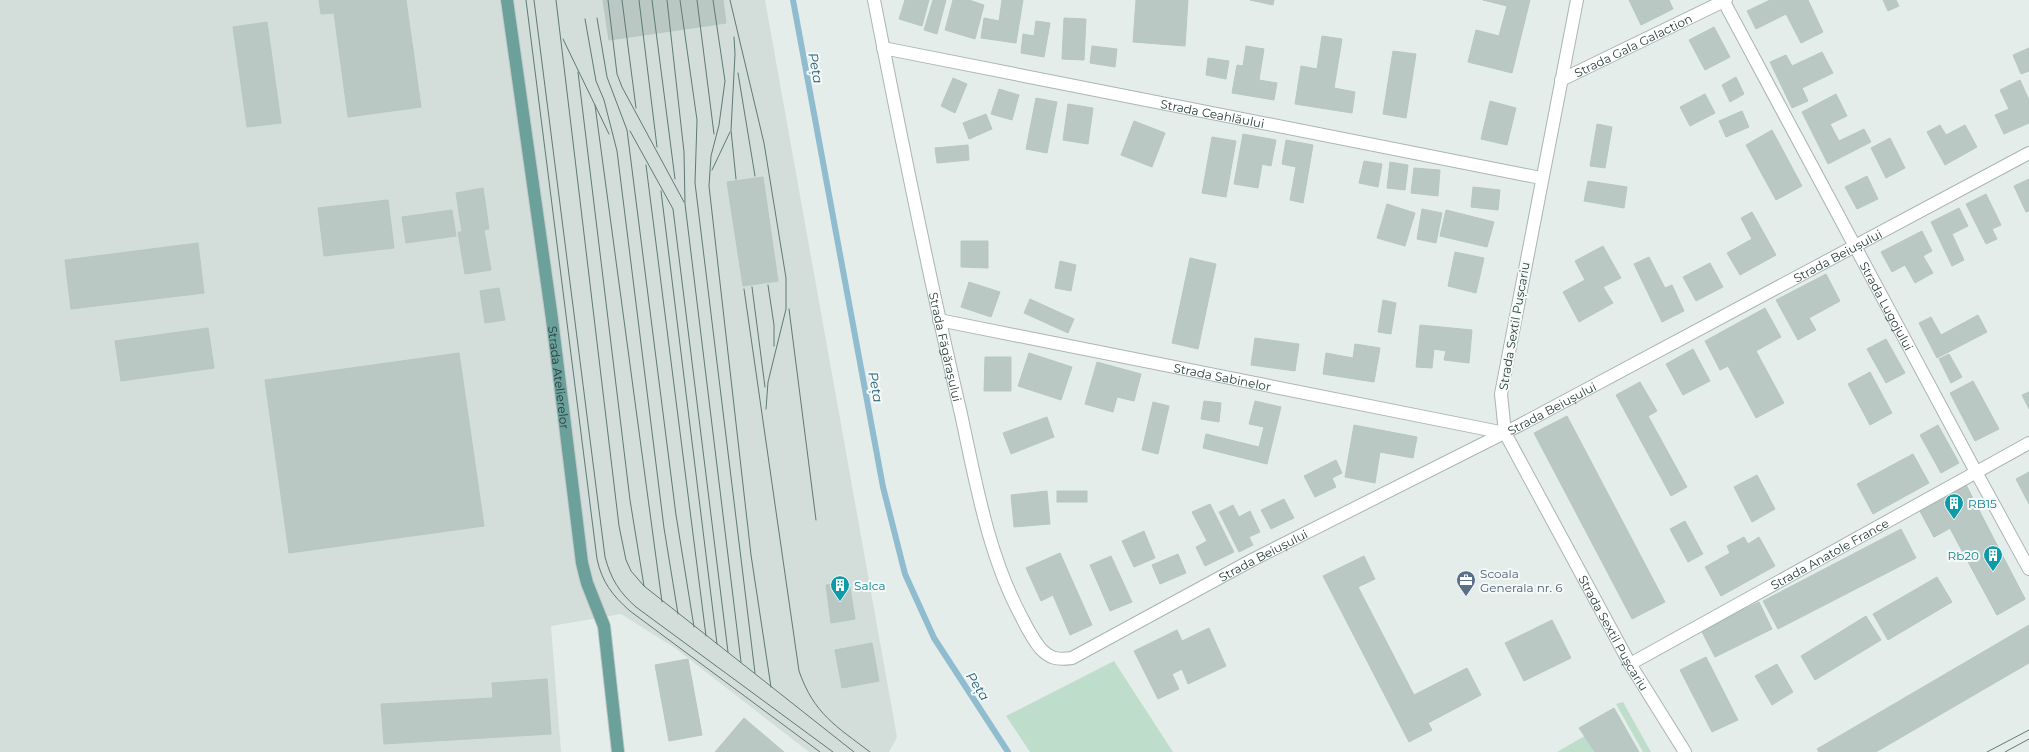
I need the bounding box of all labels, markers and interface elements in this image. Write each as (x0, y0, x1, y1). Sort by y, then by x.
street label: Strada Gala Galaction (1572, 10, 1694, 80)
water label: Peța (804, 51, 827, 85)
street label: Strada Ceahlăului (1159, 96, 1266, 131)
street label: Strada Beiușului (1791, 226, 1884, 285)
street label: Strada Lugojului (1857, 259, 1917, 353)
street label: Strada Sextil Pușcariu (1495, 261, 1533, 391)
street label: Strada Făgărașului (926, 291, 965, 403)
street label: Strada Atelierelor (545, 325, 573, 430)
street label: Strada Sabinelor (1172, 360, 1273, 394)
water label: Peța (864, 370, 887, 404)
street label: Strada Beiușului (1505, 378, 1598, 438)
building icon: RB15 (1943, 492, 1965, 520)
place label: RB15 (1968, 496, 1997, 511)
street label: Strada Anatole France (1768, 515, 1891, 592)
street label: Strada Beiușului (1216, 526, 1310, 584)
building icon: Rb20 (1982, 544, 2004, 572)
place label: Rb20 (1948, 548, 1979, 563)
place label: Scoala Generala nr. 6 (1480, 566, 1563, 595)
office icon: Scoala Generala nr. 6 (1455, 569, 1477, 597)
street label: Strada Sextil Pușcariu (1576, 572, 1652, 693)
building icon: Salca (829, 574, 851, 602)
place label: Salca (854, 578, 886, 593)
water label: Peța (962, 669, 993, 704)

